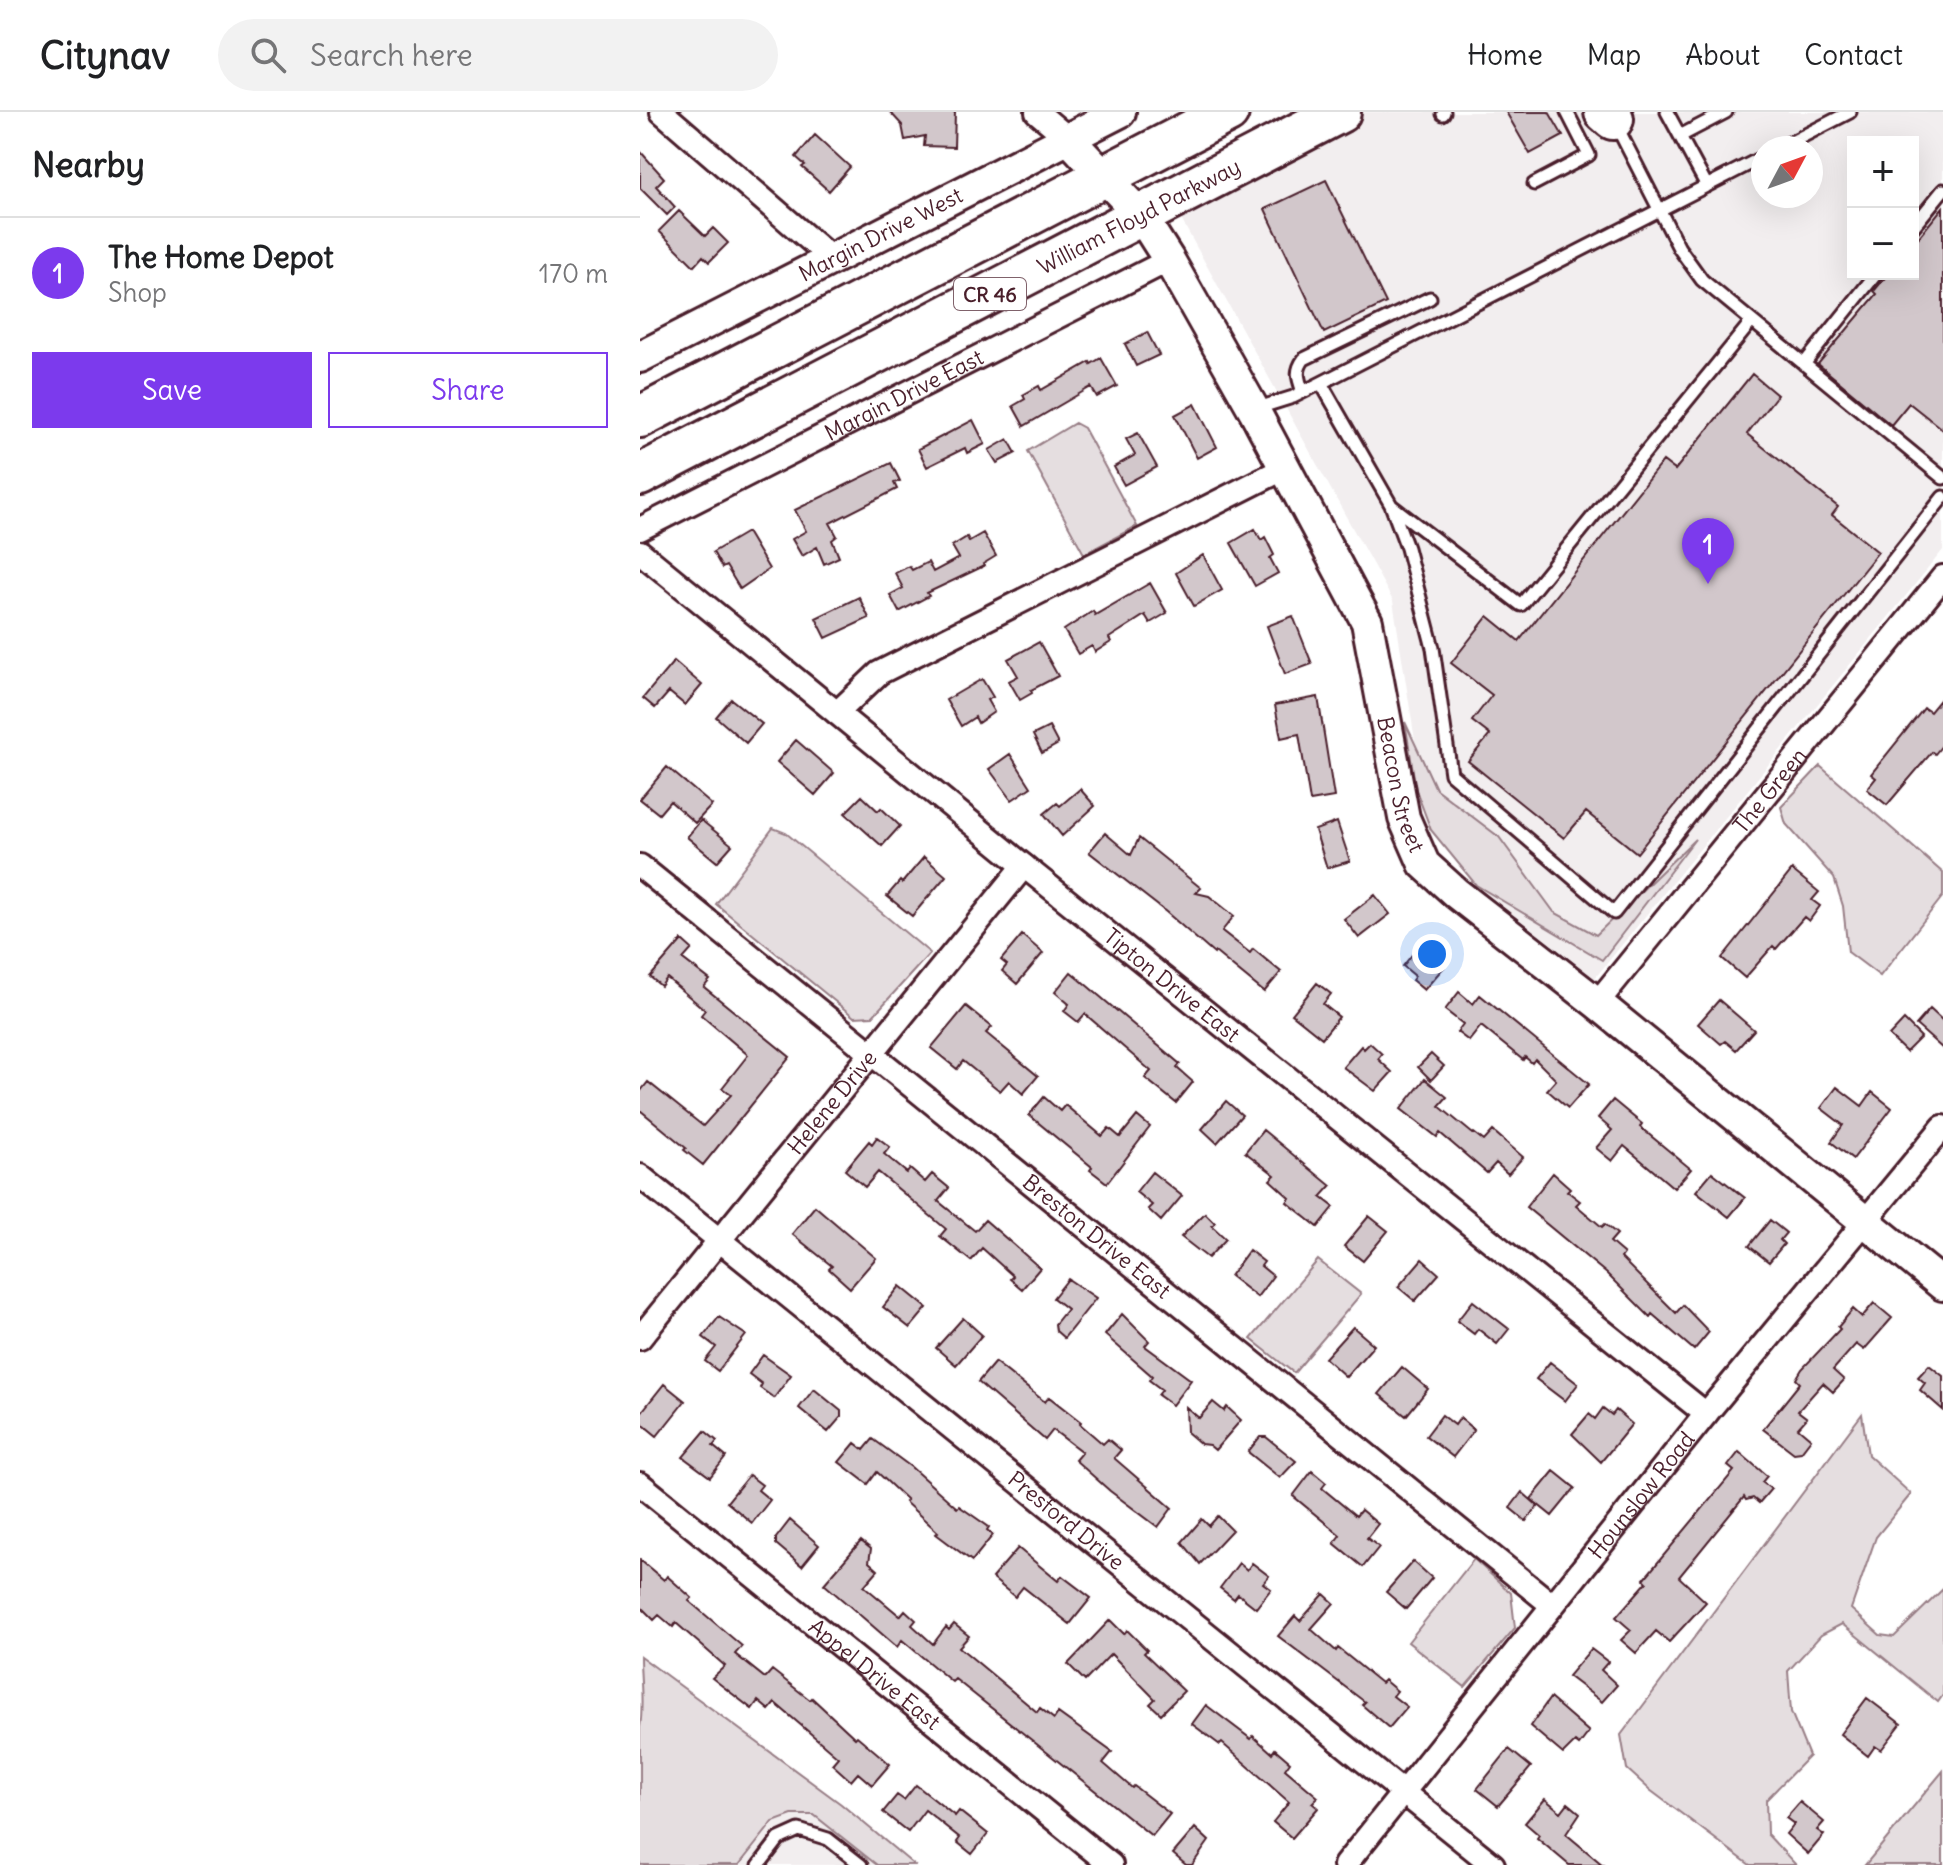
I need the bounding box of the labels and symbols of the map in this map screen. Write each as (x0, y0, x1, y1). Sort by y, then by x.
north arrow (1751, 136, 1823, 208)
street label: William Floyd Parkway (1033, 152, 1245, 281)
street label: Margin Drive West (794, 181, 967, 288)
road number: CR 46 (954, 278, 1026, 310)
street label: Margin Drive East (820, 343, 988, 447)
pin: 1 (1682, 518, 1734, 584)
street label: Beacon Street (1371, 714, 1431, 856)
street label: The Green (1727, 742, 1813, 839)
street label: Tipton Drive East (1098, 922, 1246, 1048)
your location (1412, 934, 1452, 974)
street label: Helene Drive (781, 1044, 883, 1160)
street label: Breston Drive East (1017, 1168, 1176, 1304)
street label: Hounslow Road (1582, 1426, 1701, 1564)
street label: Presford Drive (1002, 1465, 1130, 1576)
street label: Appel Drive East (803, 1612, 946, 1736)

